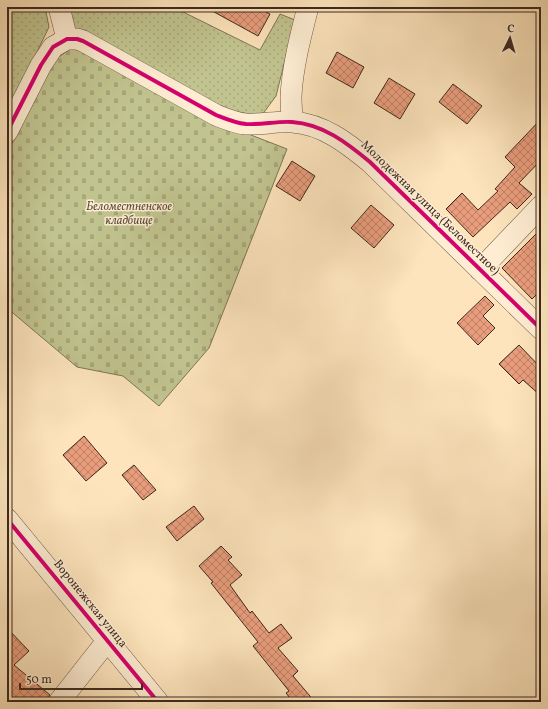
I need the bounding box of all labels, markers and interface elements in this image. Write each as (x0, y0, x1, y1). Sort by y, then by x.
north arrow (490, 18, 530, 58)
text: С (507, 22, 515, 37)
street label: Молодежная улица (Беломестное) (357, 137, 503, 279)
park label: Беломестненское кладбище (86, 199, 172, 229)
street label: Воронежская улица (50, 557, 130, 651)
scale bar (20, 665, 142, 691)
text: 50 m (26, 672, 52, 688)

